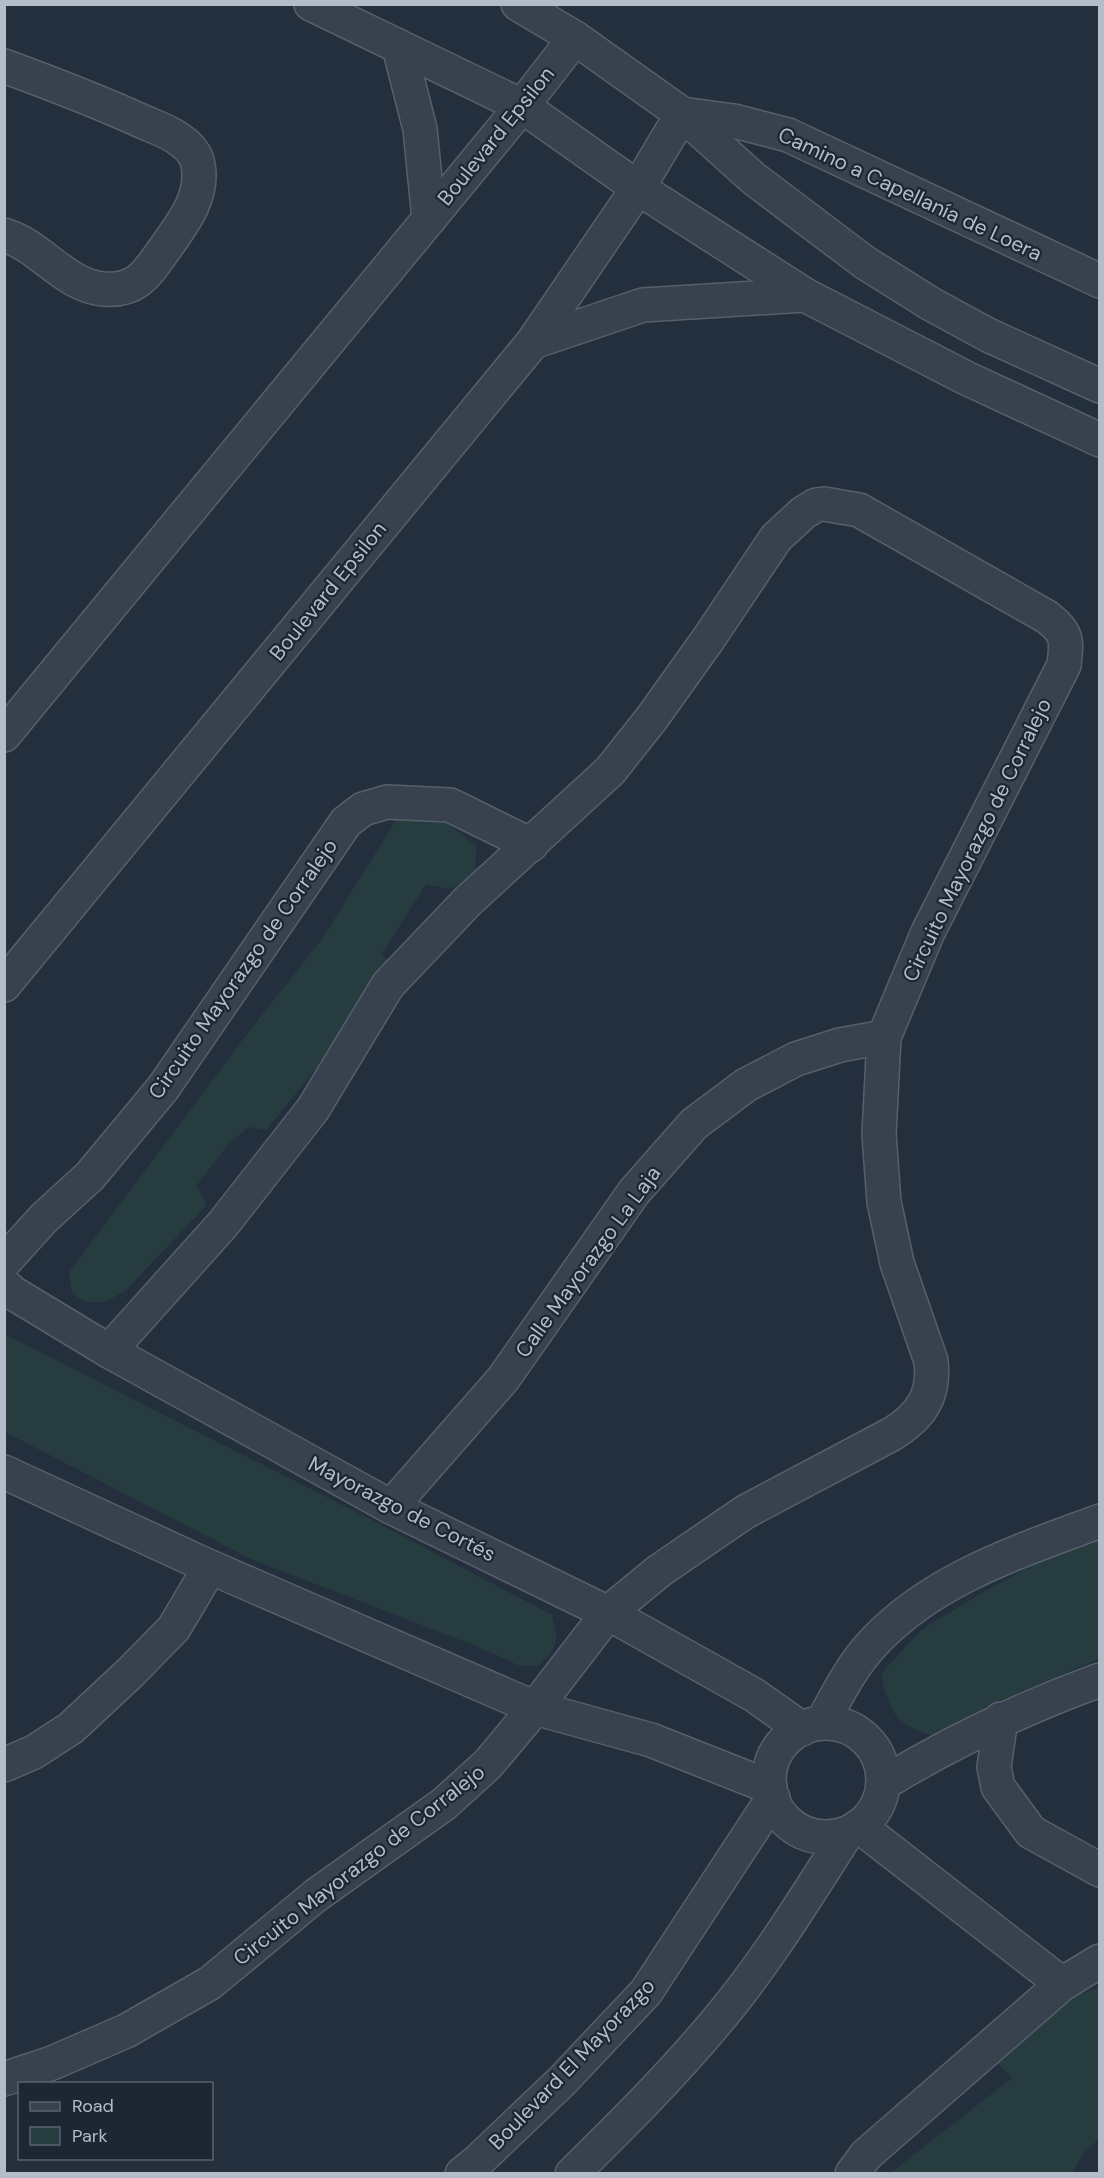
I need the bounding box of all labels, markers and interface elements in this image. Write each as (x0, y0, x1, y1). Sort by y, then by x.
street label: Boulevard Epsilon (431, 61, 561, 211)
street label: Camino a Capellanía de Loera (773, 120, 1047, 268)
street label: Boulevard Epsilon (263, 516, 393, 666)
street label: Circuito Mayorazgo de Corralejo (896, 694, 1058, 986)
street label: Circuito Mayorazgo de Corralejo (142, 833, 344, 1105)
street label: Calle Mayorazgo La Laja (509, 1161, 667, 1363)
street label: Mayorazgo de Cortés (304, 1450, 500, 1568)
street label: Circuito Mayorazgo de Corralejo (227, 1758, 491, 1972)
street label: Boulevard El Mayorazgo (483, 1972, 661, 2156)
legend (18, 2082, 213, 2160)
text: Road (72, 2094, 114, 2118)
text: Park (72, 2124, 108, 2148)

